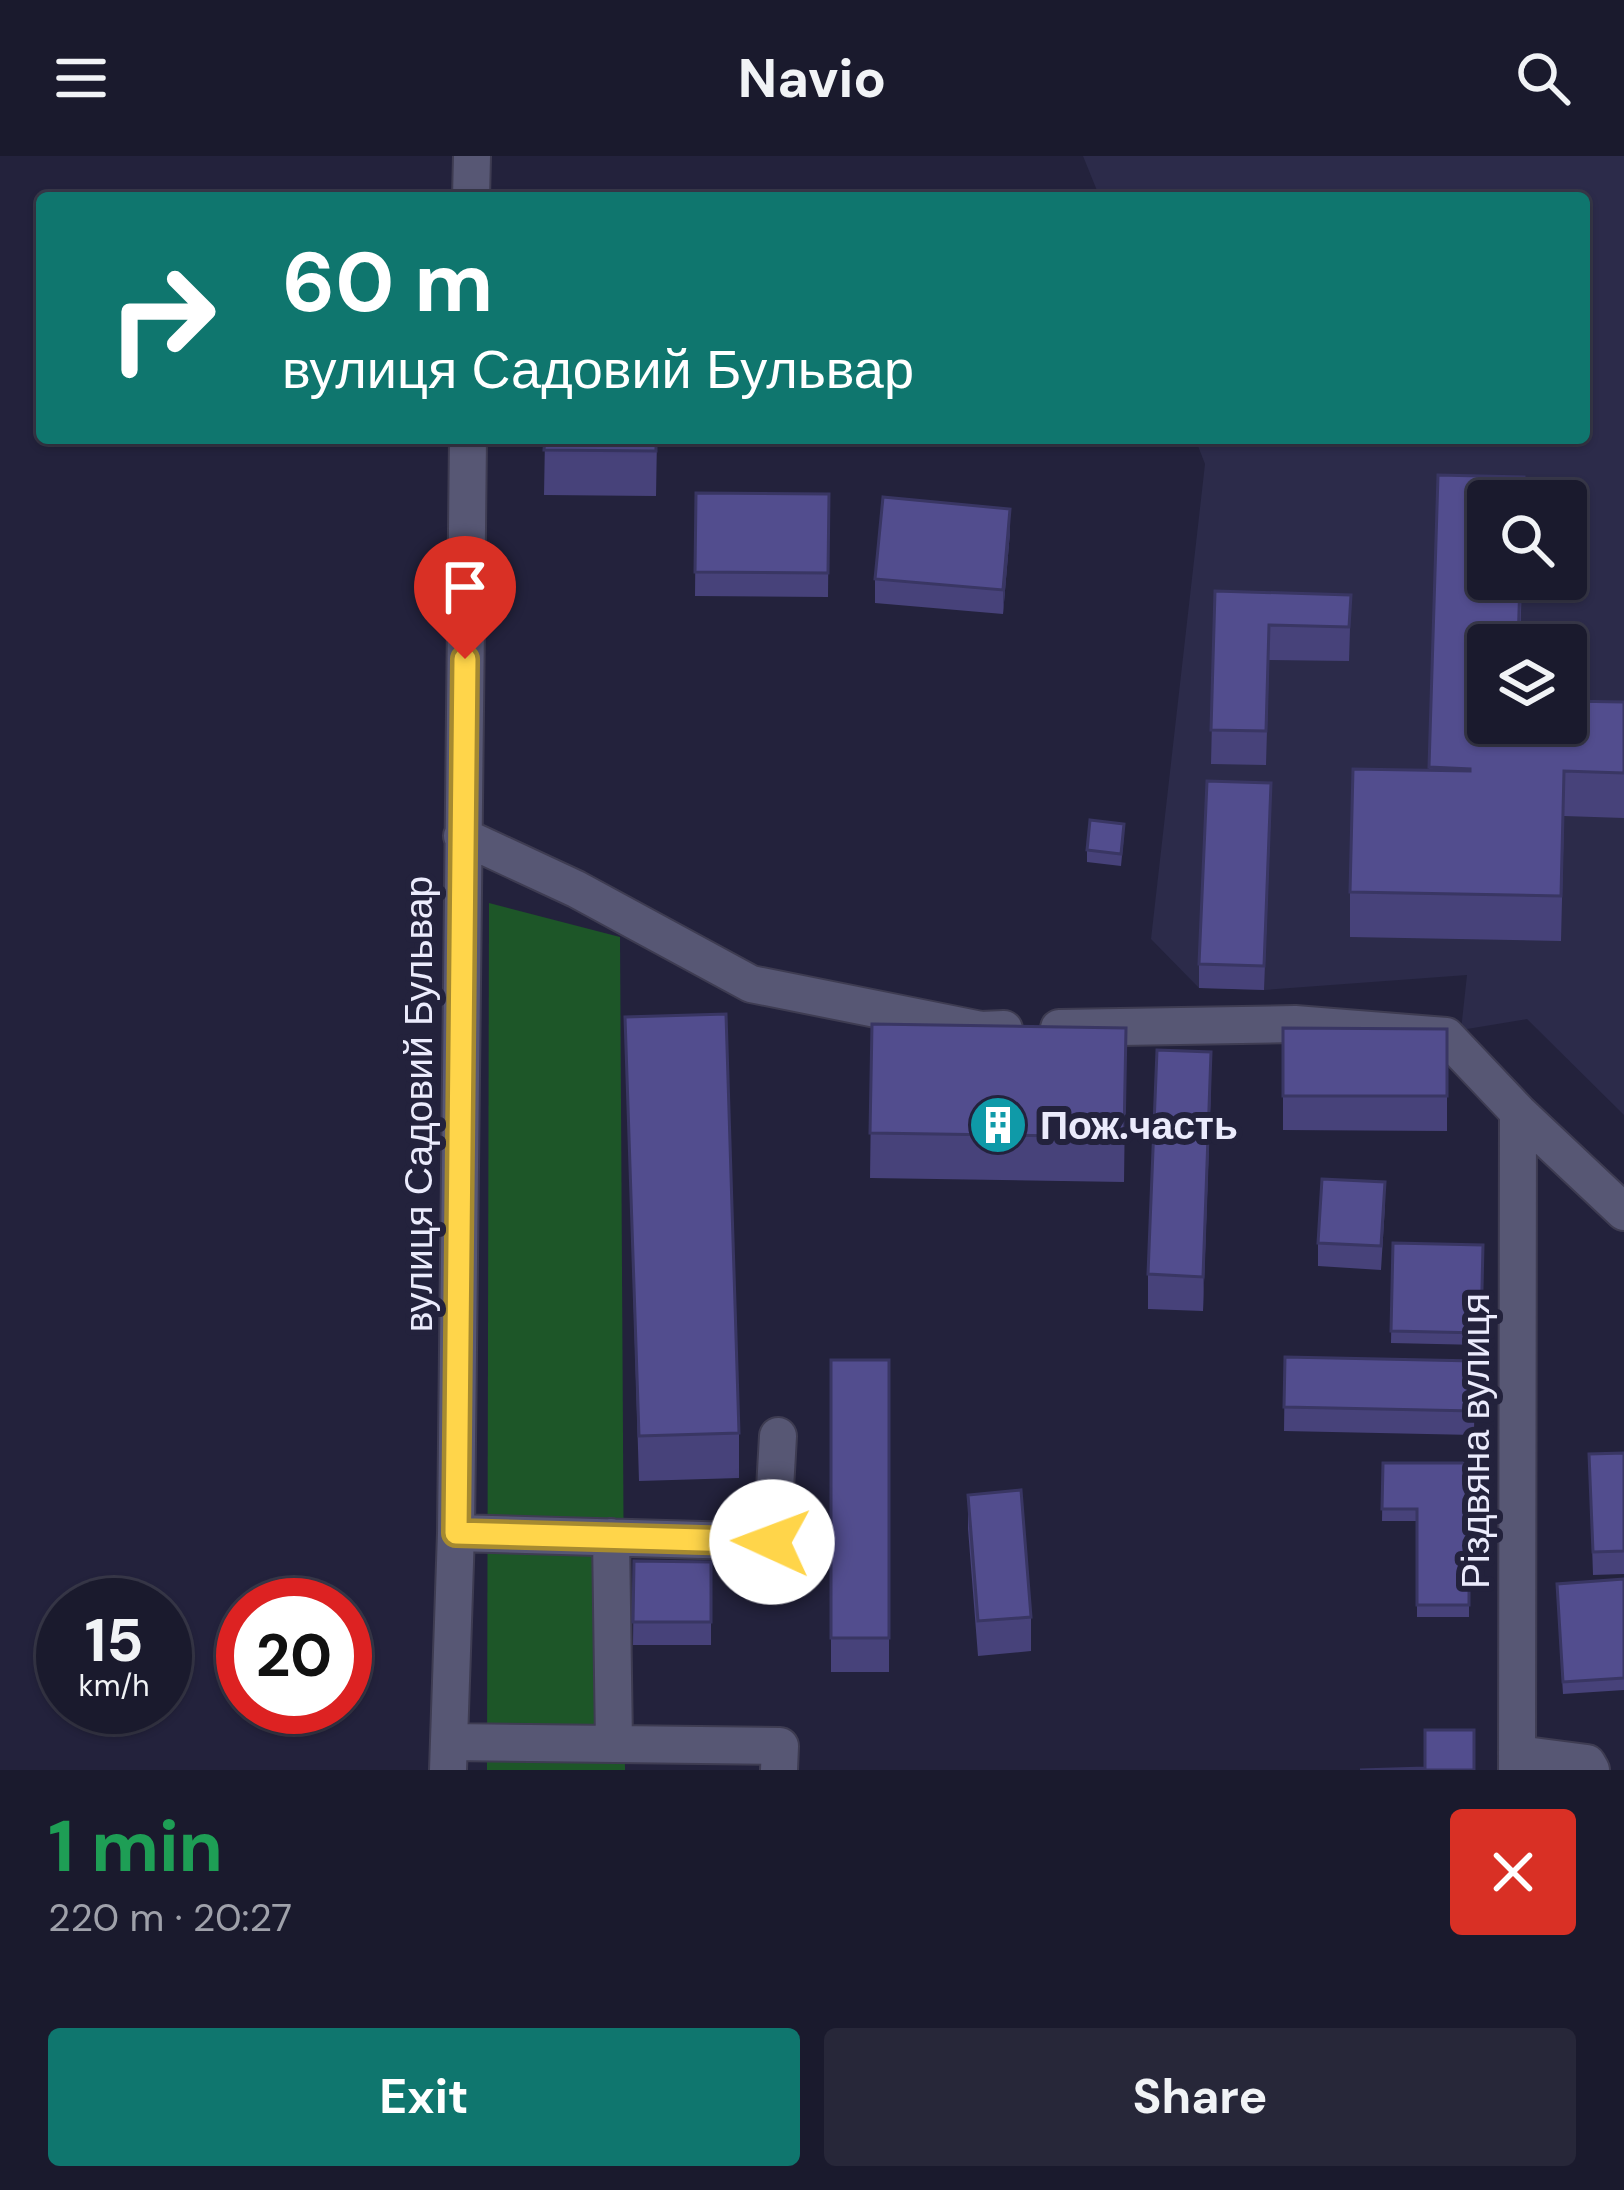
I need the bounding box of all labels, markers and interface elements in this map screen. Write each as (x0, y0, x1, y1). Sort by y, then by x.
text: Navio (738, 43, 886, 114)
icon: menu (48, 45, 114, 111)
icon: search (1510, 45, 1576, 111)
text: 60 m (282, 228, 493, 337)
icon: right (84, 240, 240, 396)
text: вулиця Садовий Бульвар (282, 334, 914, 405)
map controls (1467, 480, 1587, 744)
button: search (1467, 480, 1587, 600)
pin (414, 536, 516, 659)
icon: arrive (432, 554, 498, 620)
button: layers (1467, 624, 1587, 744)
street label: вулиця Садовий Бульвар (393, 876, 444, 1332)
building icon: Пож.часть (967, 1094, 1029, 1156)
place label: Пож.часть (1040, 1100, 1238, 1151)
street label: Різдвяна вулиця (1450, 1293, 1501, 1589)
position arrow (709, 1479, 835, 1605)
speed limit sign: 20 (216, 1578, 372, 1734)
text: 15 (84, 1601, 144, 1680)
text: km/h (79, 1666, 149, 1705)
text: 1 min (48, 1800, 223, 1893)
button: close (1450, 1809, 1576, 1935)
text: 220 m · 20:27 (48, 1892, 292, 1943)
button: Exit (48, 2028, 800, 2166)
button: Share (824, 2028, 1576, 2166)

